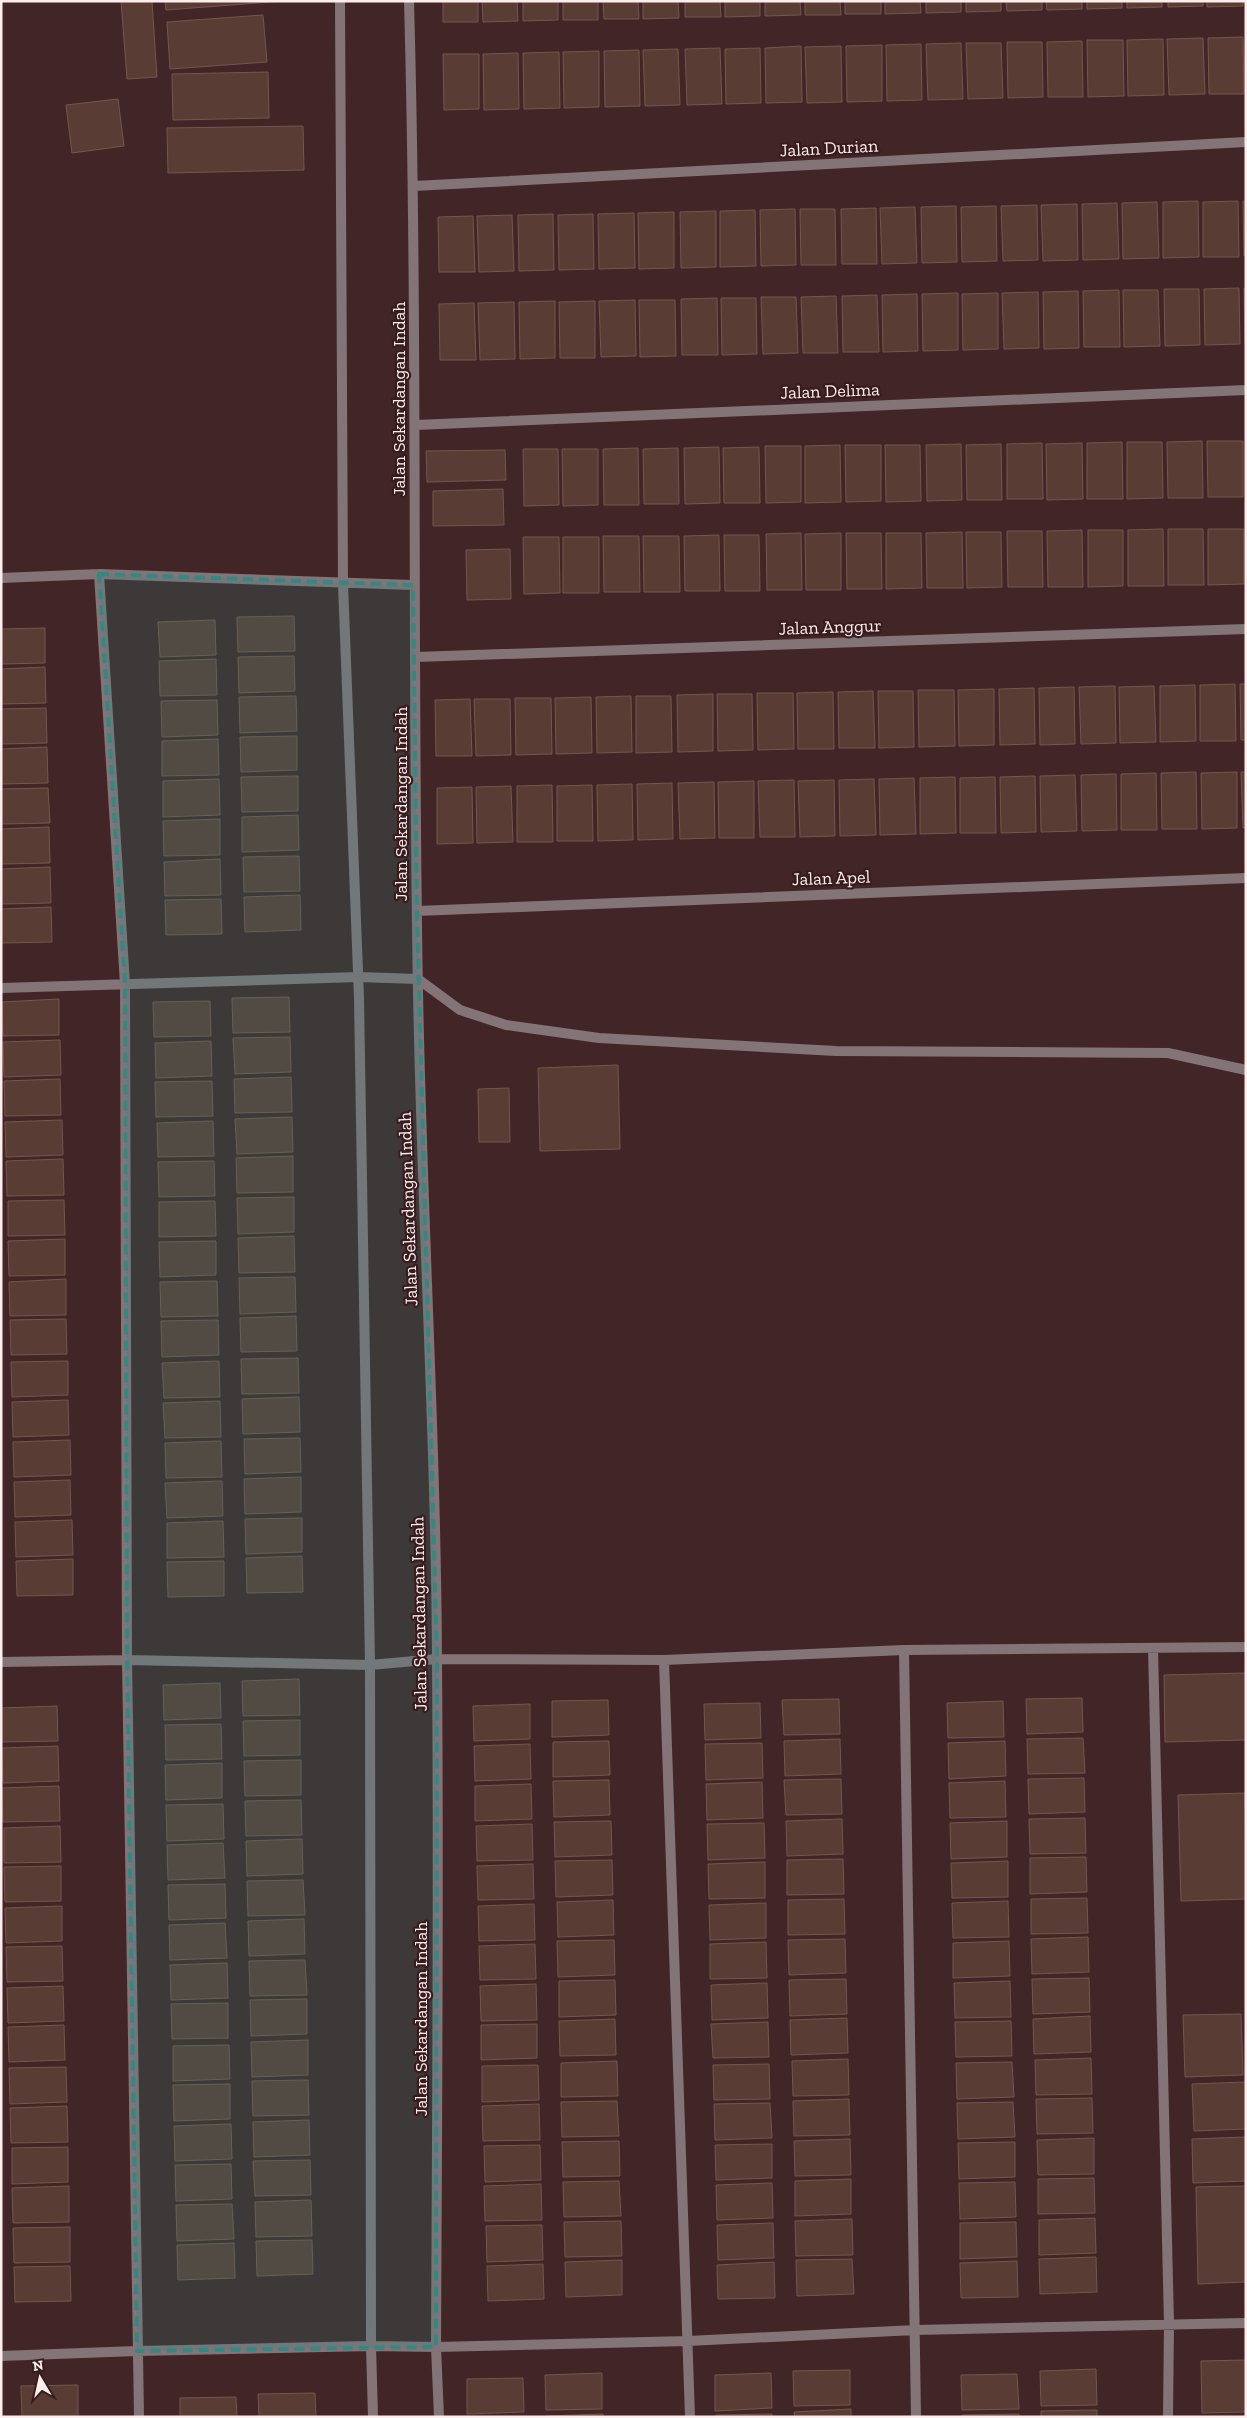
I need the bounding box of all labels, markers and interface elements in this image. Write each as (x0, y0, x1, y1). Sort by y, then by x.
street label: Jalan Durian (779, 134, 880, 162)
street label: Jalan Sekardangan Indah (388, 302, 410, 496)
street label: Jalan Delima (780, 378, 880, 404)
street label: Jalan Anggur (778, 614, 882, 640)
street label: Jalan Sekardangan Indah (390, 707, 412, 901)
street label: Jalan Apel (791, 866, 871, 890)
street label: Jalan Sekardangan Indah (394, 1111, 422, 1307)
street label: Jalan Sekardangan Indah (406, 1517, 432, 1711)
street label: Jalan Sekardangan Indah (410, 1922, 432, 2116)
north arrow (15, 2353, 65, 2403)
text: N (31, 2356, 45, 2375)

